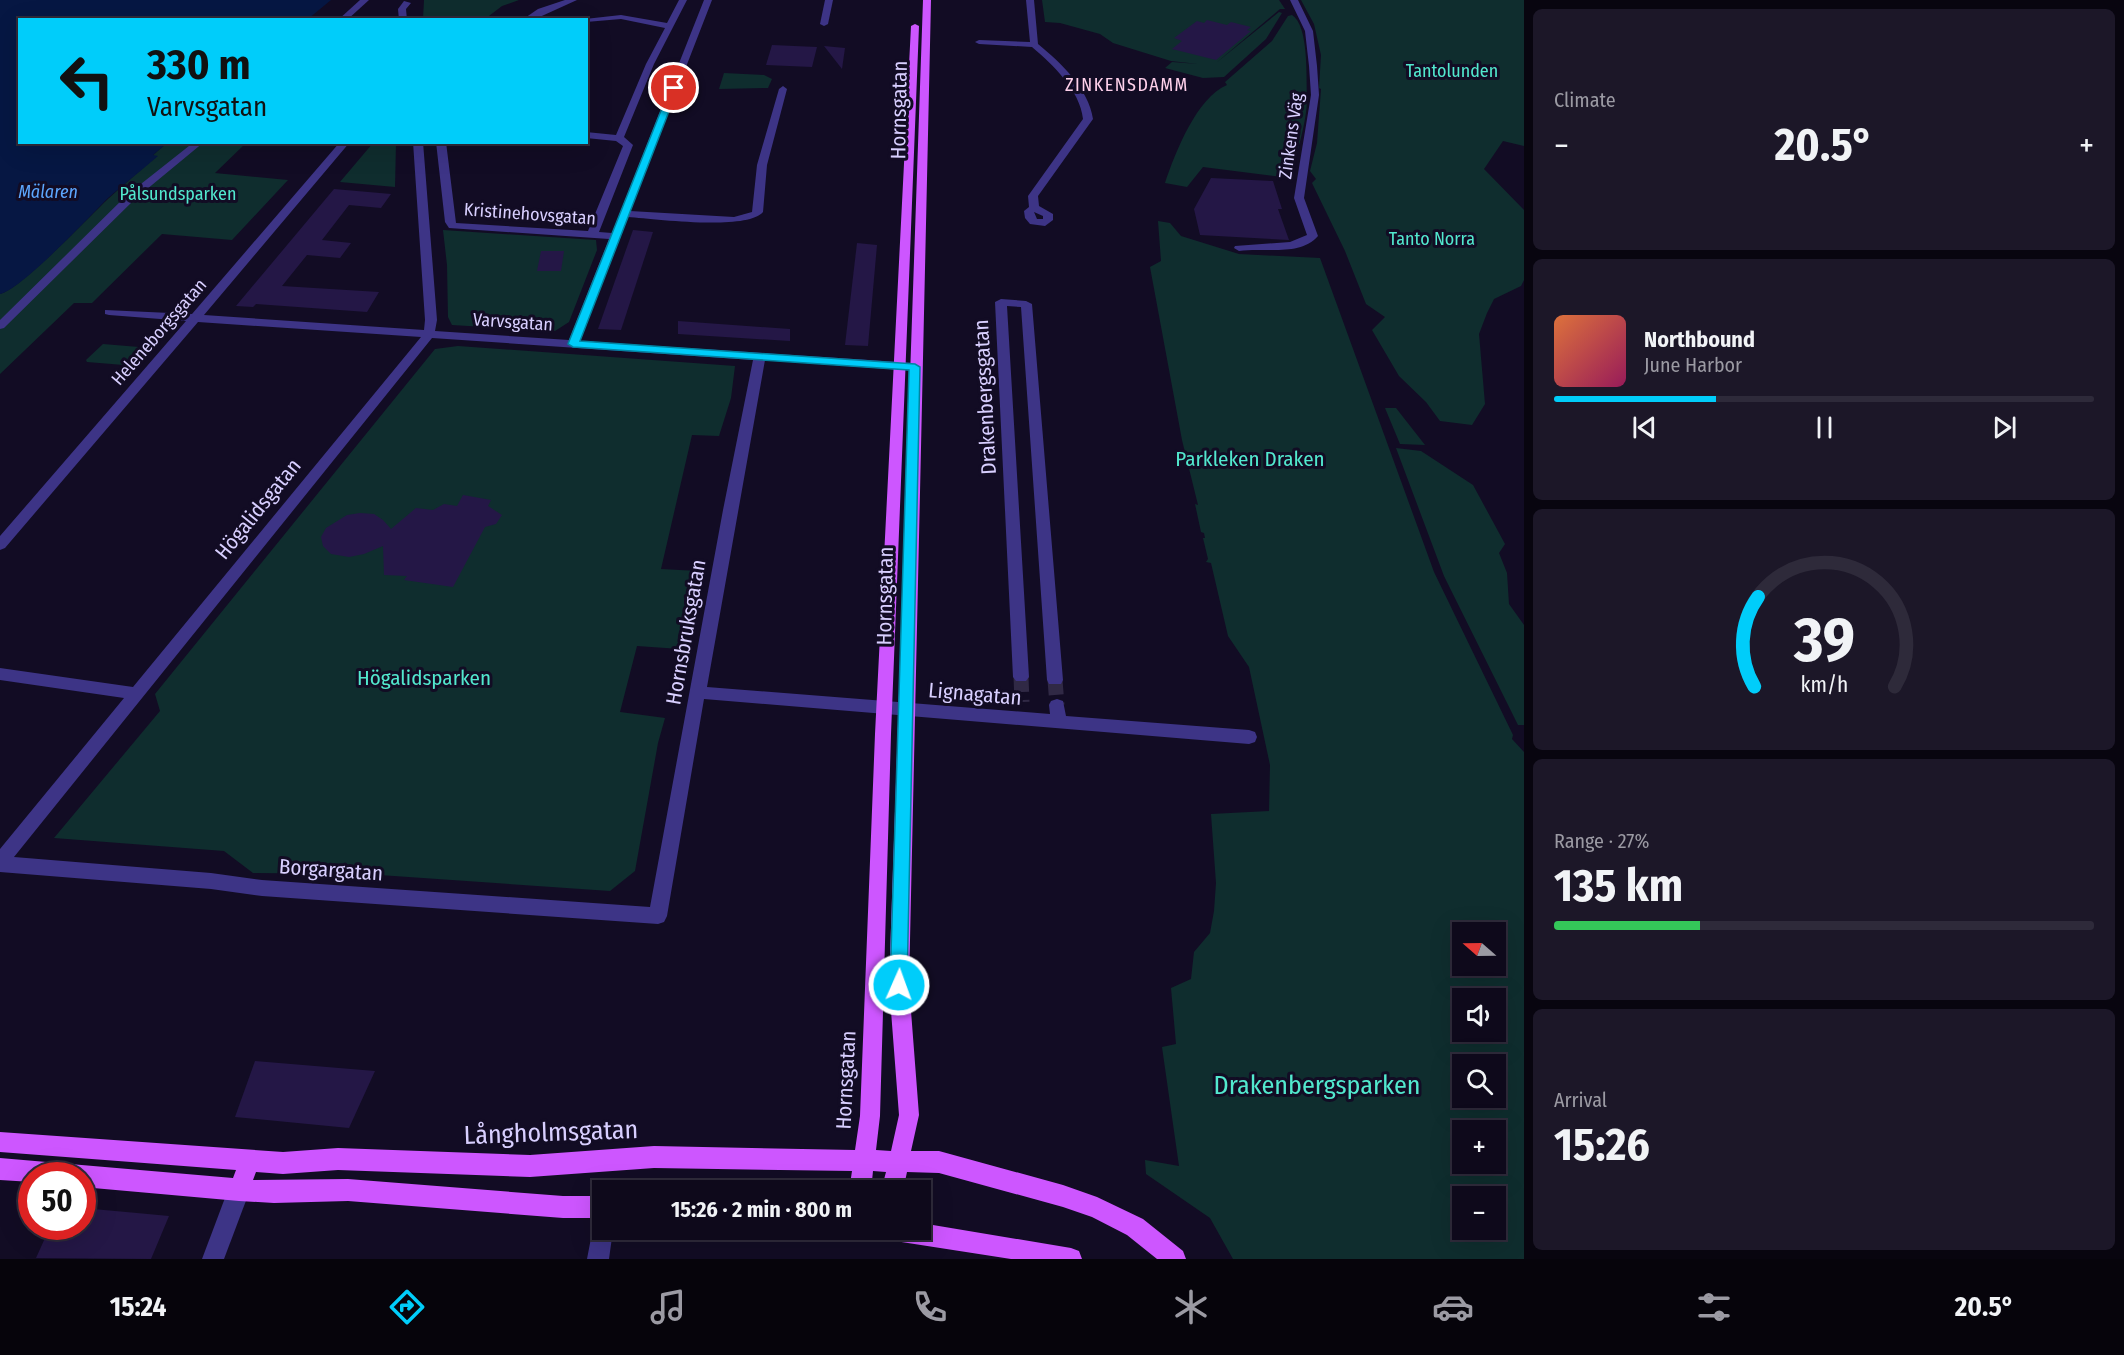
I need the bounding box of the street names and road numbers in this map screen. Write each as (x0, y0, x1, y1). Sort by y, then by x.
street label: Hornsgatan (885, 60, 913, 160)
street label: Zinkens Väg (1274, 91, 1308, 180)
street label: Kristinehovsgatan (463, 198, 597, 230)
street label: Heleneborgsgatan (107, 274, 211, 390)
street label: Varvsgatan (472, 308, 554, 336)
street label: Drakenbergsgatan (968, 319, 1002, 475)
street label: Högalidsgatan (209, 453, 307, 565)
street label: Hornsgatan (871, 546, 899, 646)
street label: Hornsbruksgatan (660, 557, 712, 707)
street label: Lignagatan (927, 677, 1023, 711)
street label: Borgargatan (278, 853, 384, 887)
street label: Hornsgatan (830, 1030, 862, 1130)
street label: Långholmsgatan (463, 1114, 639, 1151)

